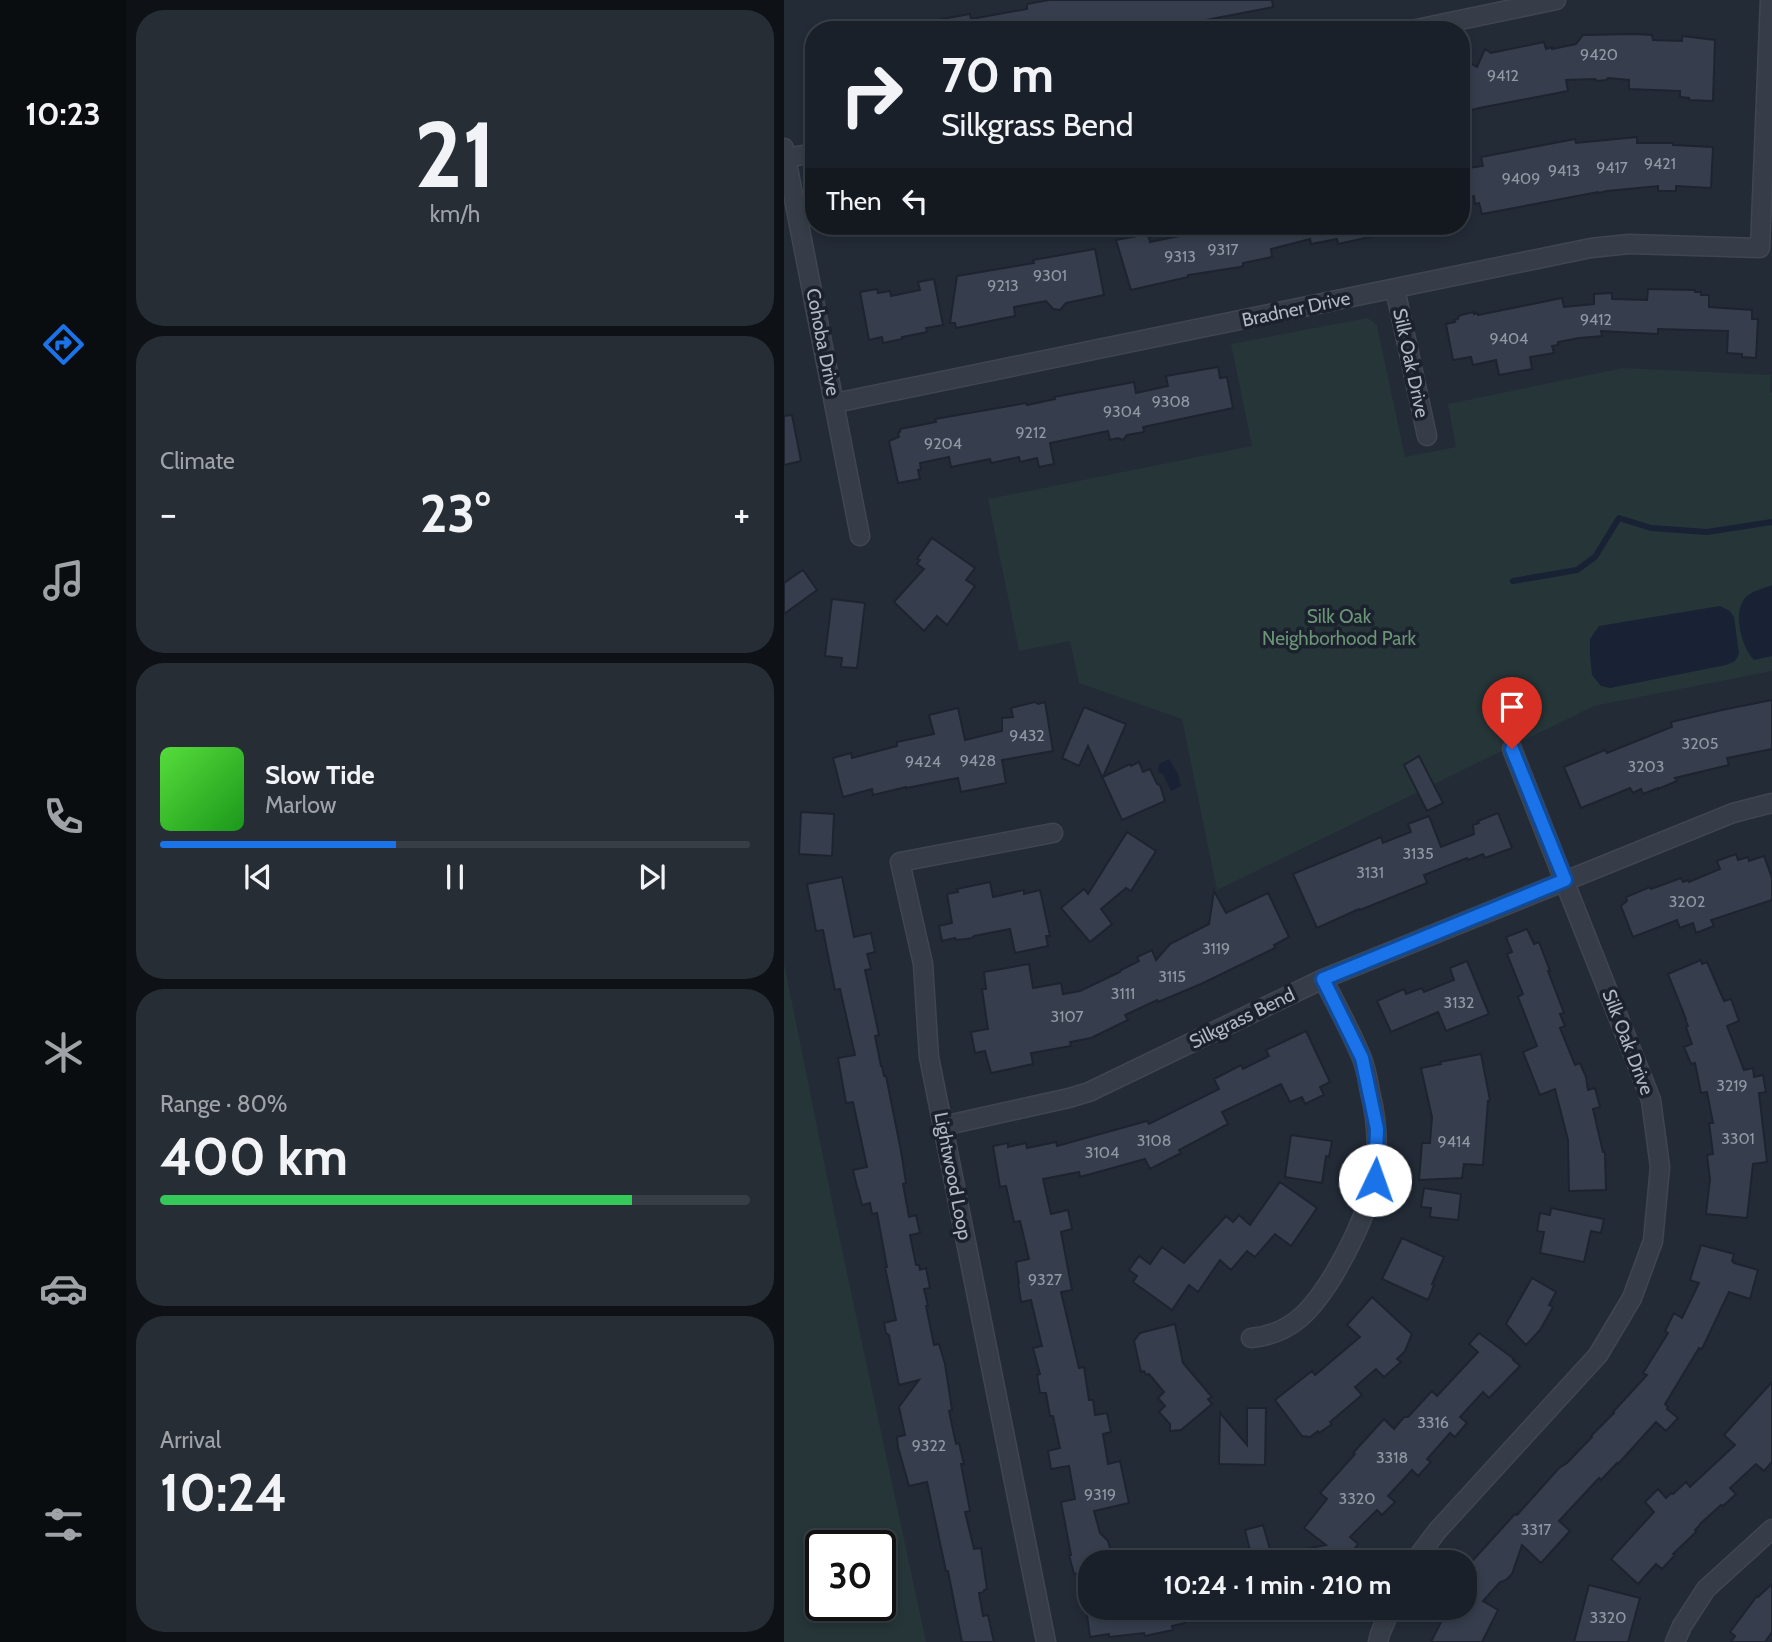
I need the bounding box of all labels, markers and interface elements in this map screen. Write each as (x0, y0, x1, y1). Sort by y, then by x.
text: 70 m (941, 45, 1054, 104)
house number: 9420 (1580, 45, 1618, 64)
icon: right (826, 49, 917, 140)
house number: 9412 (1487, 66, 1519, 85)
text: 10:23 (25, 94, 101, 133)
text: 21 (414, 99, 496, 210)
text: Silkgrass Bend (941, 105, 1134, 144)
house number: 9421 (1644, 154, 1676, 173)
house number: 9417 (1596, 158, 1628, 177)
house number: 9413 (1548, 161, 1580, 180)
house number: 9409 (1502, 169, 1540, 188)
icon: left (896, 182, 934, 220)
text: Then (826, 185, 882, 217)
text: km/h (430, 200, 480, 228)
house number: 9317 (1207, 240, 1239, 259)
house number: 9313 (1164, 247, 1196, 266)
house number: 9301 (1033, 266, 1067, 285)
house number: 9213 (987, 276, 1019, 295)
street label: Cohoba Drive (801, 286, 845, 398)
street label: Bradner Drive (1240, 286, 1352, 332)
street label: Silk Oak Drive (1388, 306, 1434, 420)
house number: 9412 (1580, 310, 1612, 329)
icon: directions (39, 320, 88, 369)
house number: 9404 (1490, 329, 1528, 348)
house number: 9308 (1152, 392, 1190, 411)
house number: 9304 (1103, 402, 1141, 421)
house number: 9212 (1015, 423, 1047, 442)
house number: 9204 (924, 434, 962, 453)
text: Climate (160, 447, 235, 475)
text: 23° (420, 482, 490, 545)
text: − (160, 490, 177, 537)
text: + (733, 490, 750, 537)
icon: music (39, 556, 88, 605)
park label: Silk Oak Neighborhood Park (1262, 605, 1416, 650)
pin (1482, 677, 1542, 749)
icon: arrive (1493, 688, 1531, 726)
house number: 9432 (1009, 726, 1045, 745)
house number: 3205 (1682, 734, 1718, 753)
house number: 9428 (960, 751, 996, 770)
house number: 9424 (905, 752, 941, 771)
house number: 3203 (1628, 757, 1664, 776)
text: Slow Tide (265, 759, 375, 791)
text: Marlow (265, 791, 336, 819)
icon: phone (39, 792, 88, 841)
house number: 3135 (1402, 844, 1434, 863)
icon: previous (239, 858, 277, 896)
icon: pause (436, 858, 474, 896)
icon: next (633, 858, 671, 896)
house number: 3131 (1356, 863, 1384, 882)
house number: 3202 (1669, 892, 1705, 911)
house number: 3119 (1202, 939, 1230, 958)
house number: 3115 (1158, 967, 1186, 986)
street label: Silkgrass Bend (1186, 983, 1298, 1053)
house number: 3111 (1111, 984, 1135, 1003)
street label: Silk Oak Drive (1597, 986, 1659, 1098)
house number: 3132 (1444, 993, 1474, 1012)
house number: 3107 (1051, 1007, 1083, 1026)
icon: climate (39, 1028, 88, 1077)
house number: 3219 (1716, 1076, 1748, 1095)
text: Range · 80% (160, 1090, 287, 1118)
street label: Lightwood Loop (929, 1110, 977, 1242)
text: 400 km (160, 1125, 348, 1188)
house number: 3301 (1721, 1129, 1755, 1148)
house number: 3108 (1137, 1131, 1171, 1150)
house number: 9414 (1438, 1132, 1470, 1151)
house number: 3104 (1085, 1143, 1119, 1162)
position arrow (1338, 1143, 1412, 1217)
icon: car (39, 1264, 88, 1313)
house number: 9327 (1028, 1270, 1062, 1289)
house number: 3316 (1417, 1413, 1449, 1432)
text: Arrival (160, 1426, 221, 1454)
house number: 9322 (912, 1436, 946, 1455)
house number: 3318 (1376, 1448, 1408, 1467)
text: 10:24 (160, 1461, 287, 1524)
house number: 9319 (1084, 1485, 1116, 1504)
house number: 3320 (1339, 1489, 1375, 1508)
icon: filters (39, 1500, 88, 1549)
house number: 3317 (1521, 1520, 1551, 1539)
speed limit sign: 30 (805, 1530, 896, 1621)
text: 10:24 · 1 min · 210 m (1164, 1569, 1391, 1601)
house number: 3320 (1590, 1608, 1626, 1627)

